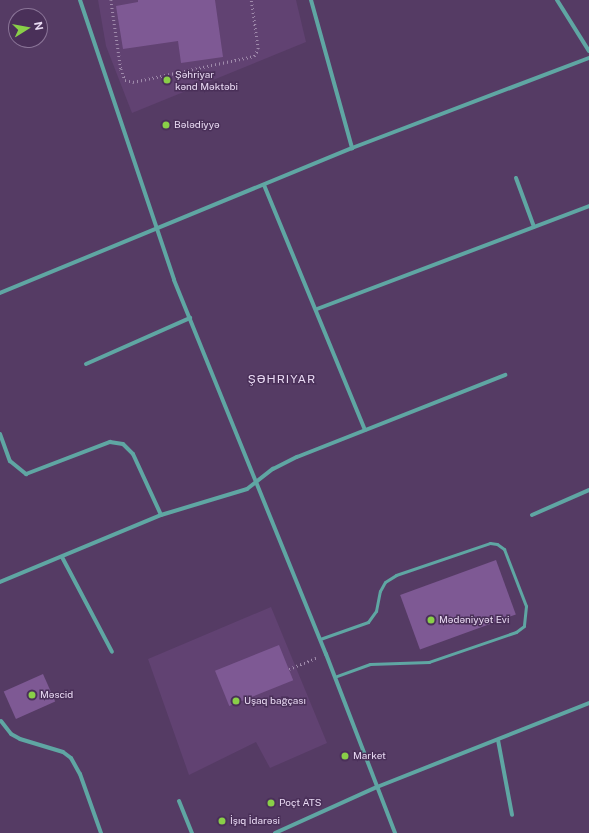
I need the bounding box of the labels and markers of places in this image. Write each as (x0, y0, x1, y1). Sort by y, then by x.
place label: Şəhriyar kənd Məktəbi (175, 68, 238, 92)
marker: Şəhriyar kənd Məktəbi (162, 75, 172, 85)
place label: Bələdiyyə (174, 119, 220, 131)
marker: Bələdiyyə (161, 120, 171, 130)
place label: Mədəniyyət Evi (439, 614, 509, 626)
marker: Mədəniyyət Evi (426, 615, 436, 625)
place label: Məscid (40, 689, 73, 701)
marker: Məscid (27, 690, 37, 700)
place label: Uşaq bağçası (244, 695, 306, 707)
marker: Uşaq bağçası (231, 696, 241, 706)
place label: Market (353, 750, 386, 762)
marker: Market (340, 751, 350, 761)
place label: Poçt ATS (279, 797, 321, 809)
marker: Poçt ATS (266, 798, 276, 808)
place label: İşıq İdarəsi (230, 815, 280, 827)
marker: İşıq İdarəsi (217, 816, 227, 826)

